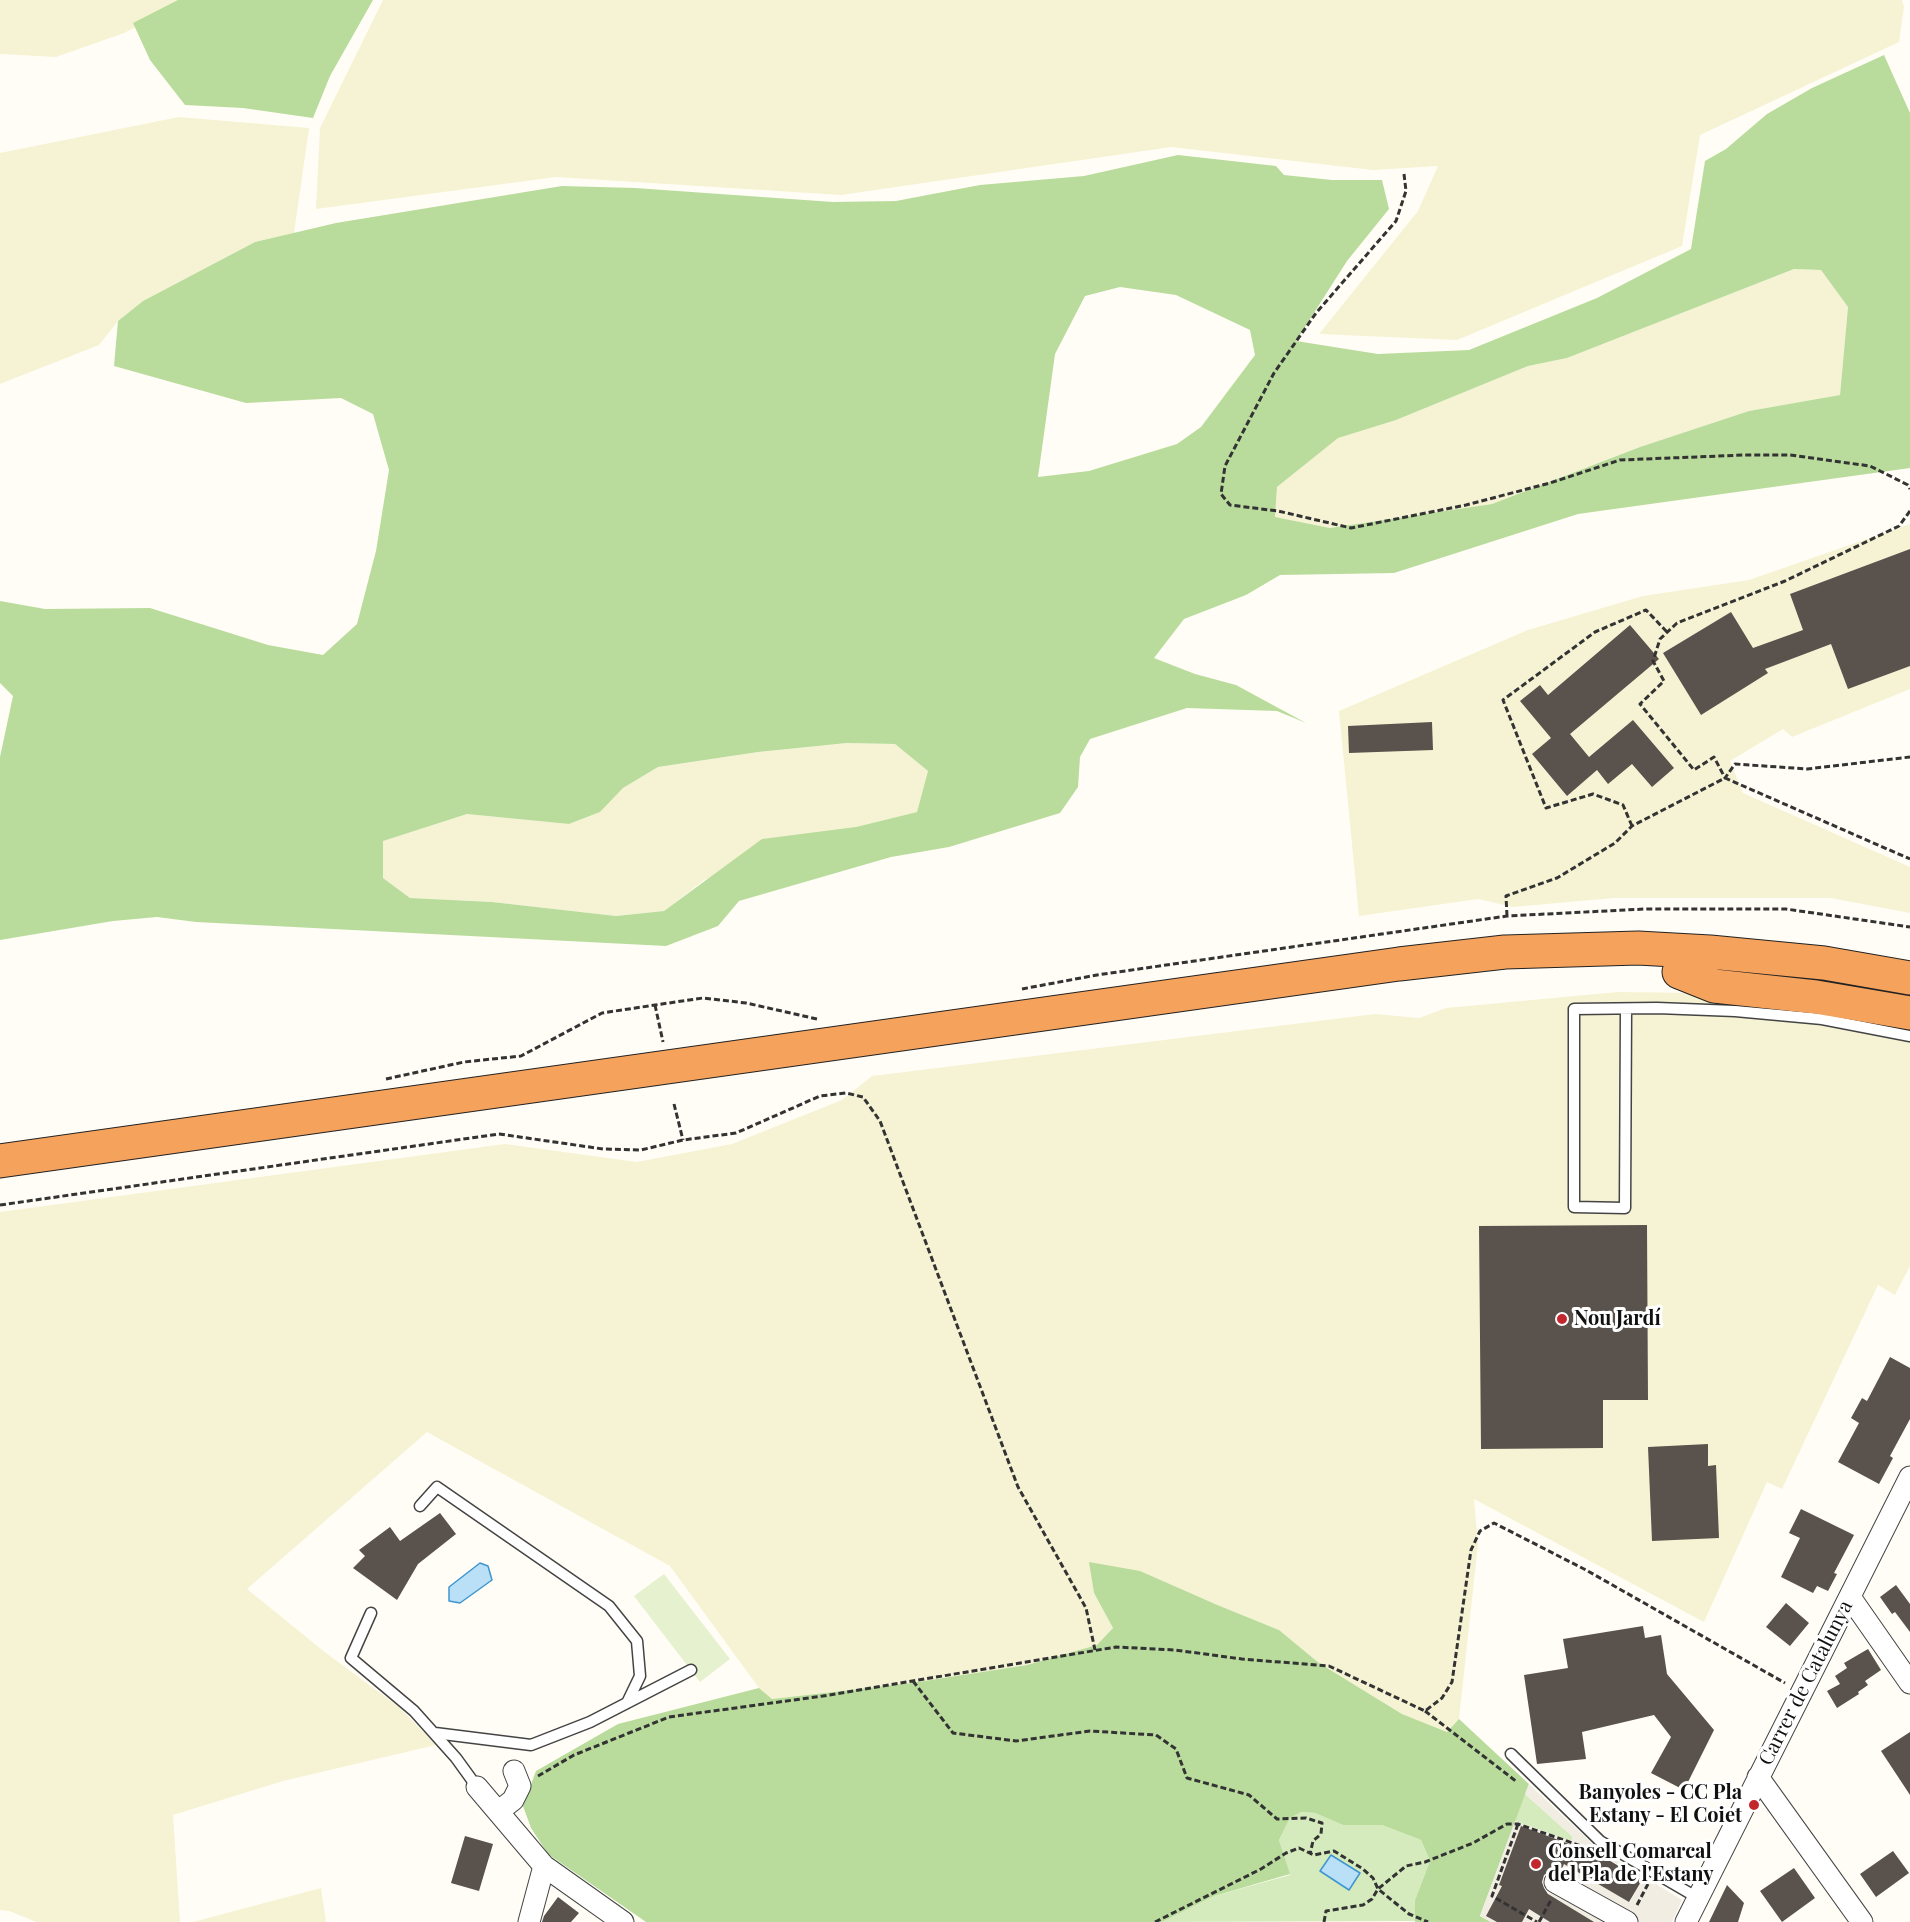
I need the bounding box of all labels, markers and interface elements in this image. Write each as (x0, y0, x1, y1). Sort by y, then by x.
place label: Nou Jardí (1574, 1307, 1661, 1331)
marker: Nou Jardí (1555, 1312, 1569, 1326)
street label: Carrer de Catalunya (1754, 1597, 1858, 1769)
place label: Banyoles - CC Pla Estany - El Coiet (1579, 1781, 1742, 1828)
marker: Banyoles - CC Pla Estany - El Coiet (1747, 1798, 1761, 1812)
place label: Consell Comarcal del Pla de l'Estany (1548, 1840, 1714, 1887)
marker: Consell Comarcal del Pla de l'Estany (1529, 1857, 1543, 1871)

